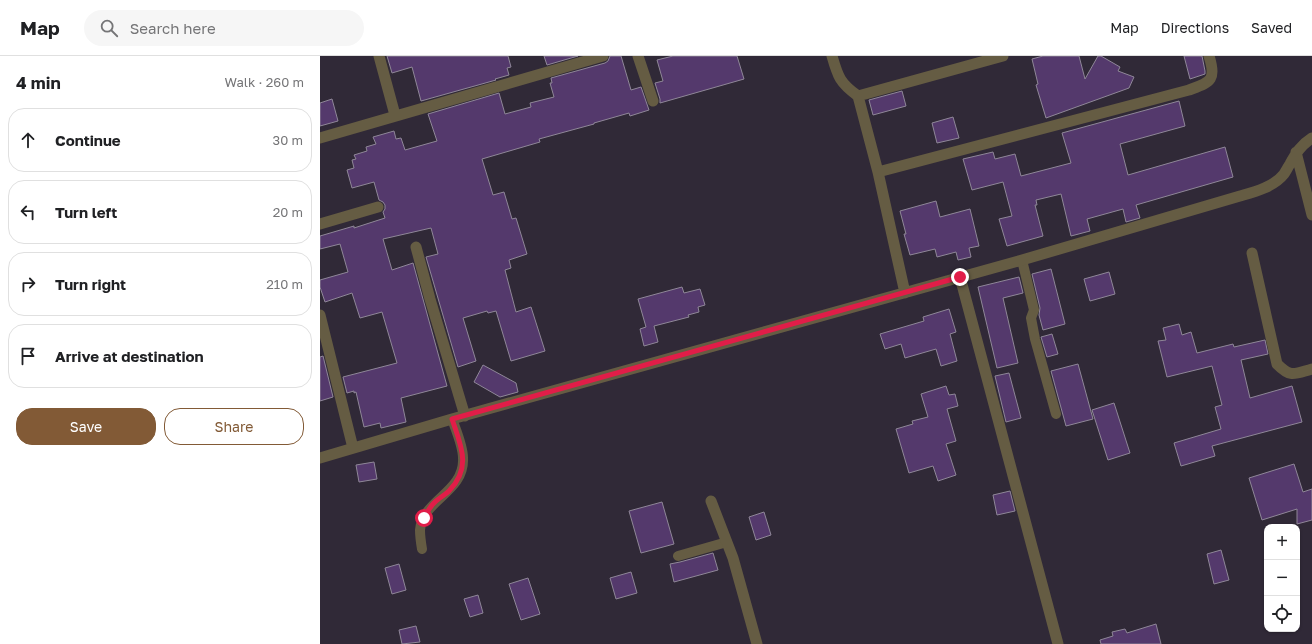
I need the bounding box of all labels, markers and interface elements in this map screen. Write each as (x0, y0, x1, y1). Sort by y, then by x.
search box (84, 10, 364, 46)
text: Map (20, 16, 60, 39)
icon: search (98, 17, 120, 39)
text: Search here (130, 19, 216, 37)
text: Map (1110, 19, 1139, 36)
text: Directions (1161, 19, 1229, 36)
text: Saved (1251, 19, 1292, 36)
text: 4 min (16, 72, 61, 93)
text: Walk · 260 m (225, 74, 304, 90)
icon: ahead (17, 129, 39, 151)
text: Continue (55, 131, 121, 149)
text: 30 m (273, 132, 303, 148)
icon: left (17, 201, 39, 223)
text: Turn left (55, 203, 117, 221)
text: 20 m (273, 204, 303, 220)
route end (951, 268, 969, 286)
icon: right (17, 273, 39, 295)
text: Turn right (55, 275, 126, 293)
text: 210 m (266, 276, 303, 292)
icon: arrive (17, 345, 39, 367)
text: Arrive at destination (55, 347, 204, 365)
button: Save (16, 408, 156, 445)
button: Share (164, 408, 304, 445)
route start (415, 509, 433, 527)
map controls (1264, 524, 1300, 632)
button: + (1264, 524, 1300, 560)
button: − (1264, 560, 1300, 596)
button: locate (1264, 596, 1300, 632)

